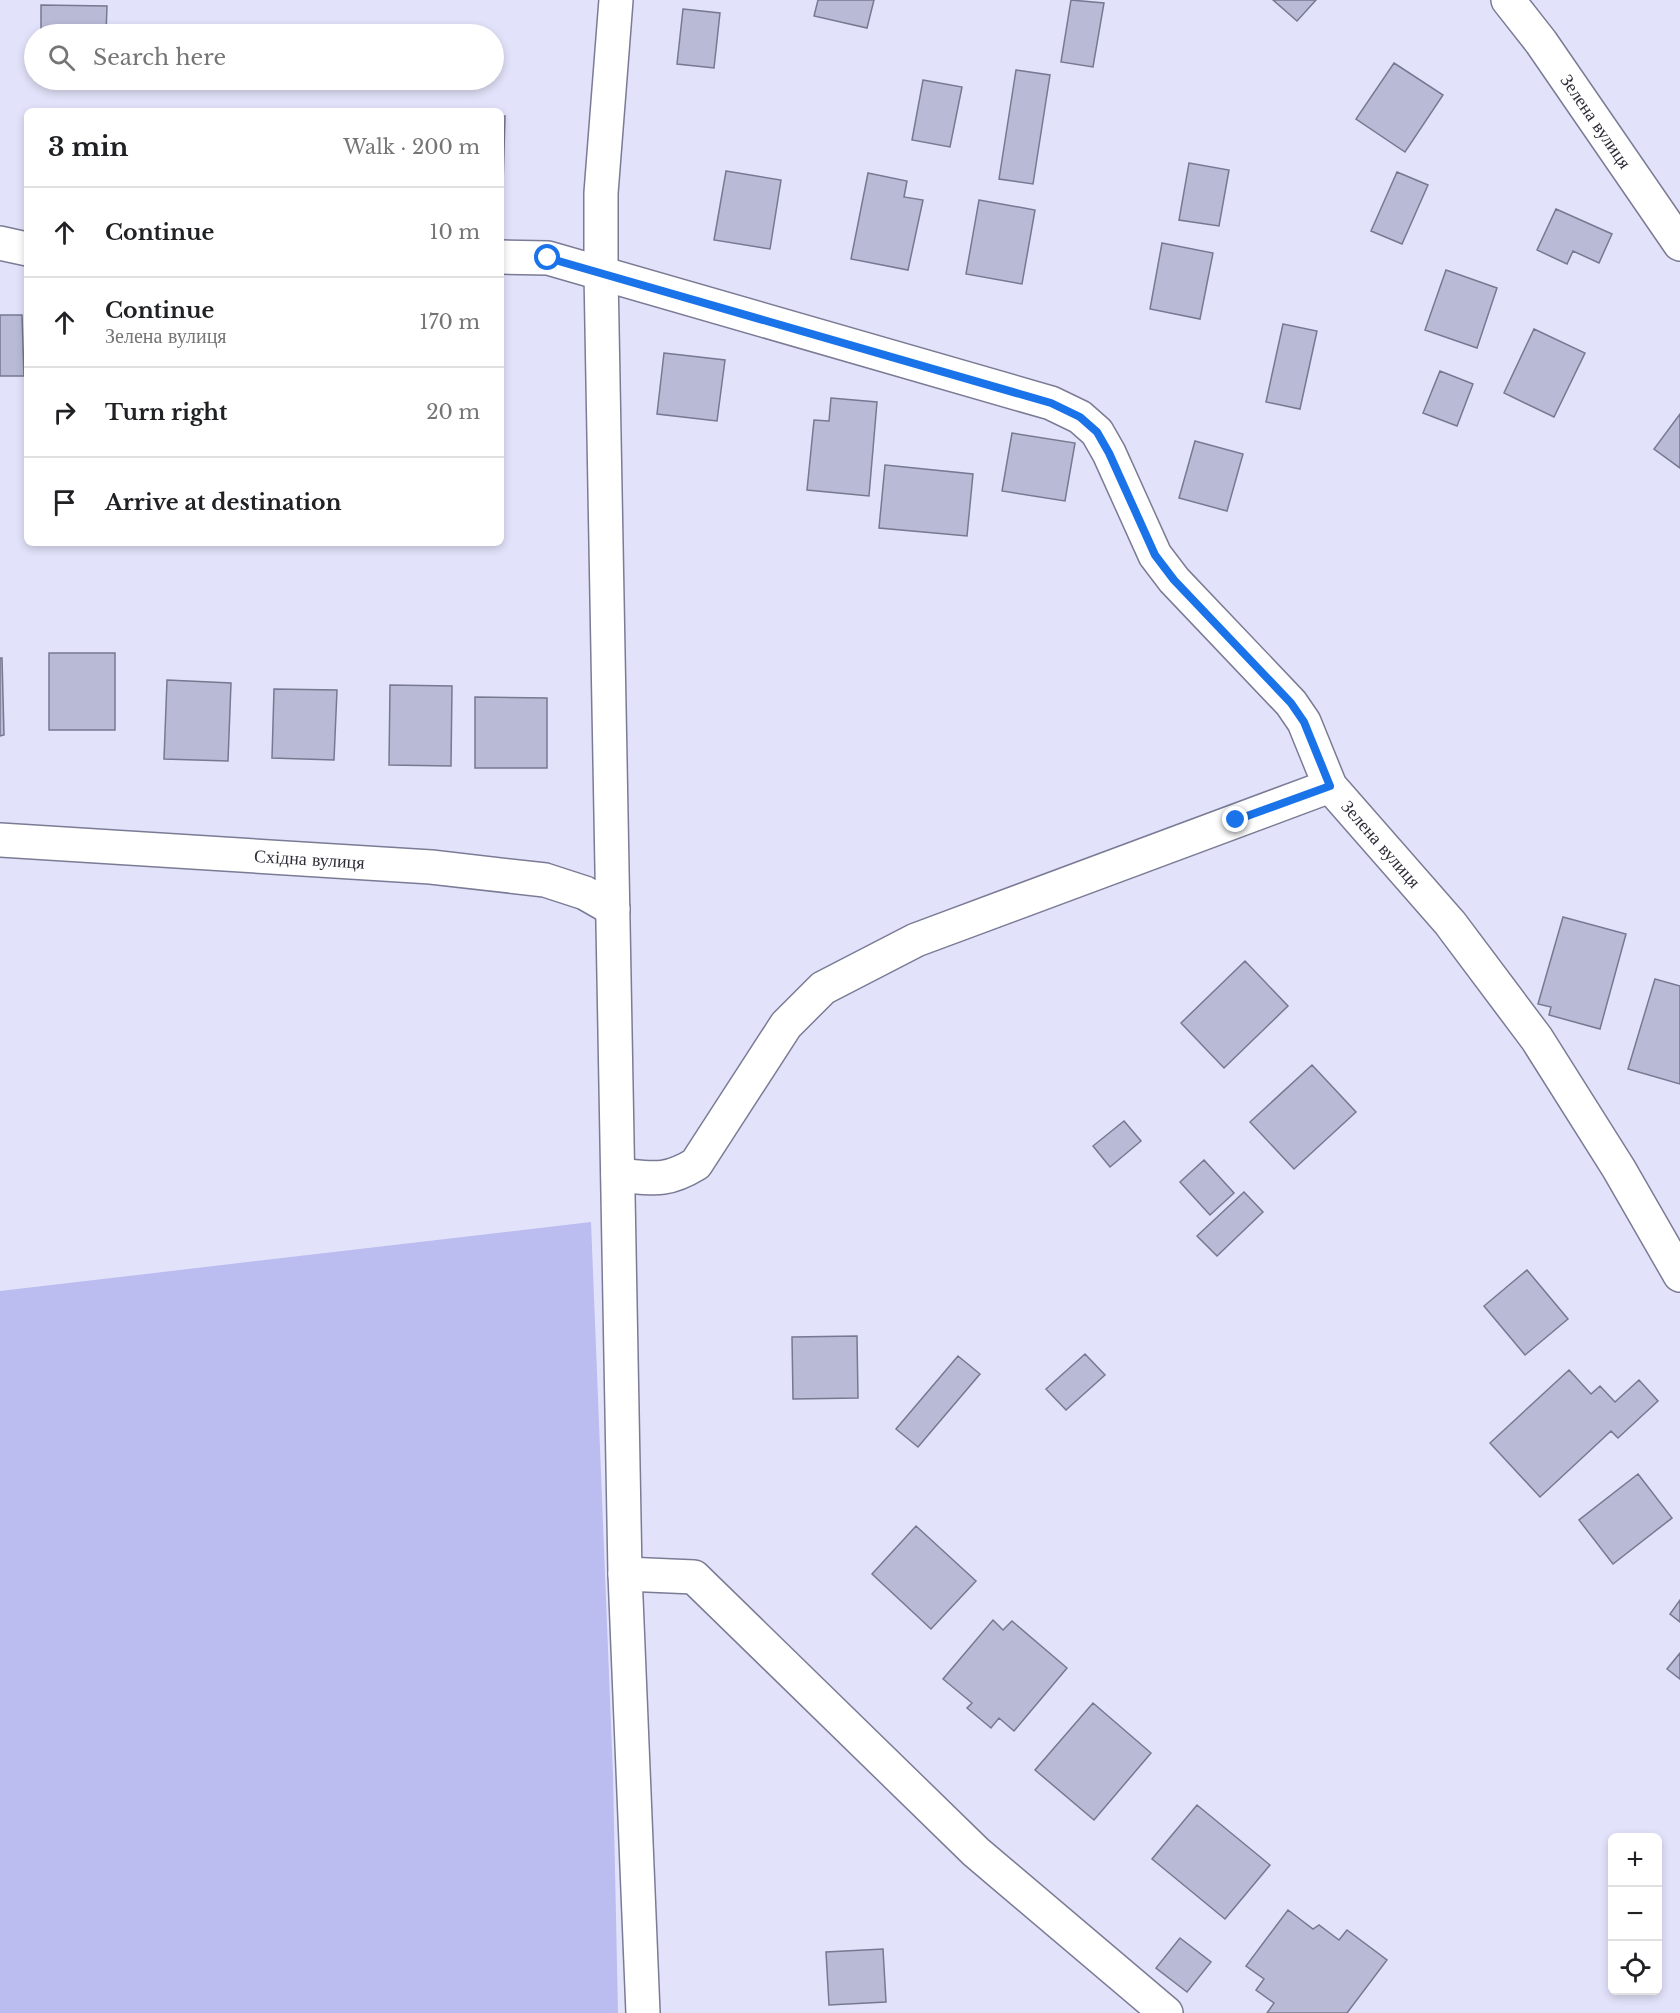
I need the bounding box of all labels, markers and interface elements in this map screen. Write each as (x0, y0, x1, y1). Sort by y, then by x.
search box (24, 24, 504, 90)
icon: search (45, 41, 78, 74)
text: Search here (93, 44, 226, 71)
street label: Зелена вулиця (1556, 70, 1636, 173)
text: 3 min (48, 131, 129, 163)
text: Walk · 200 m (343, 135, 480, 159)
icon: ahead (48, 216, 81, 249)
text: Continue (105, 219, 214, 246)
text: 10 m (430, 220, 480, 244)
route start (534, 244, 560, 270)
text: Continue (105, 297, 214, 324)
icon: ahead (48, 306, 81, 339)
text: 170 m (420, 310, 480, 334)
text: Зелена вулиця (105, 324, 227, 348)
icon: right (48, 396, 81, 429)
text: Turn right (105, 399, 227, 426)
text: 20 m (426, 400, 480, 424)
icon: arrive (48, 486, 81, 519)
text: Arrive at destination (105, 489, 342, 516)
street label: Зелена вулиця (1337, 796, 1425, 893)
route end (1222, 806, 1248, 832)
street label: Східна вулиця (253, 845, 365, 874)
map controls (1608, 1833, 1662, 1995)
button: + (1608, 1833, 1662, 1887)
button: − (1608, 1887, 1662, 1941)
button: locate (1608, 1941, 1662, 1995)

